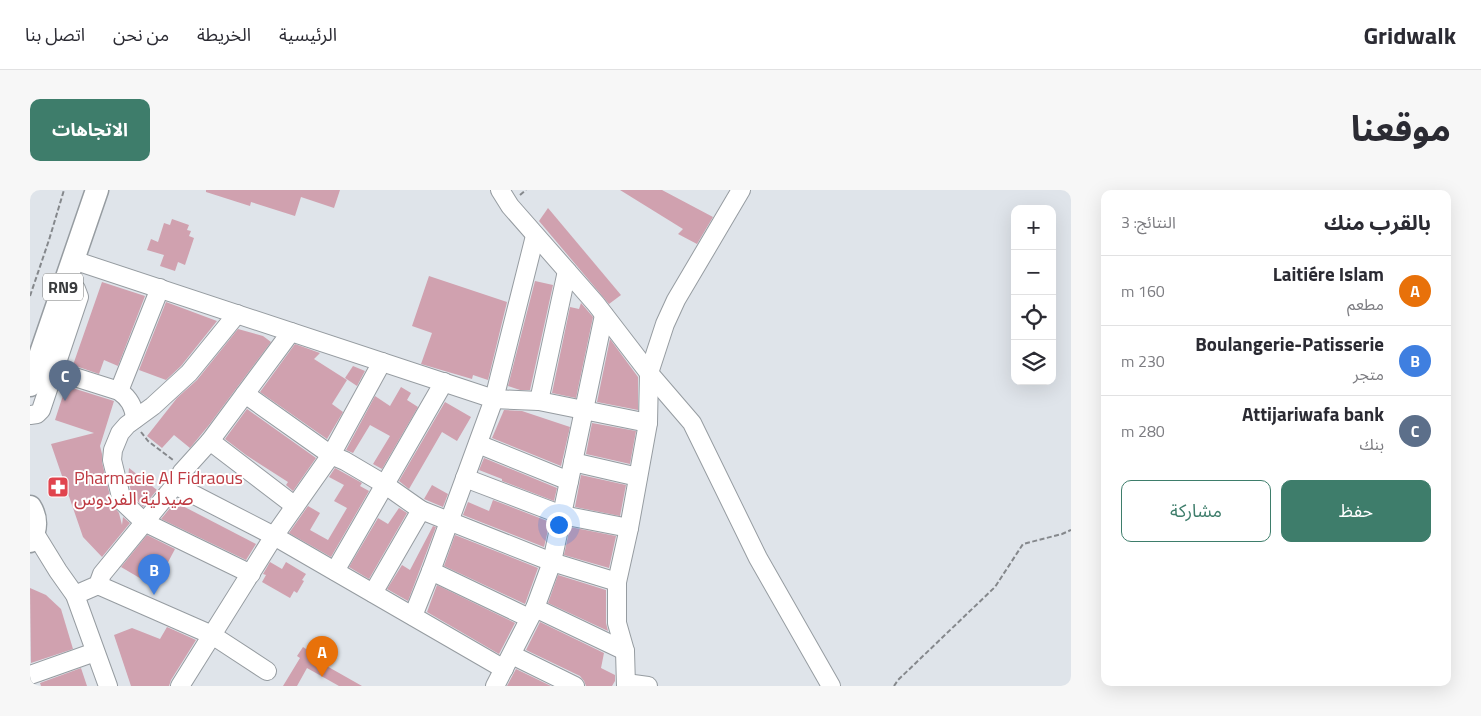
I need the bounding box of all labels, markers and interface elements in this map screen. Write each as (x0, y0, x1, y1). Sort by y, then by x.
text: Gridwalk (1363, 17, 1456, 53)
text: اتصل بنا (25, 21, 85, 48)
text: من نحن (113, 21, 169, 48)
text: الخريطة (197, 21, 251, 48)
text: الرئيسية (279, 21, 337, 48)
button: الاتجاهات (30, 99, 150, 161)
text: موقعنا (1351, 101, 1451, 155)
map controls (1011, 205, 1056, 385)
button: + (1011, 205, 1056, 250)
text: بالقرب منك (1324, 206, 1431, 238)
text: النتائج: 3 (1121, 210, 1176, 234)
button: − (1011, 250, 1056, 295)
text: Laitiére Islam (1273, 259, 1384, 288)
road number: RN9 (43, 274, 83, 300)
text: 160 m (1121, 279, 1165, 303)
text: A (1410, 279, 1420, 303)
text: مطعم (1347, 292, 1384, 316)
button: locate (1011, 295, 1056, 340)
text: Boulangerie-Patisserie (1195, 329, 1384, 358)
button: layers (1011, 340, 1056, 385)
text: 230 m (1121, 349, 1165, 373)
text: B (1410, 349, 1420, 373)
pin: C (49, 360, 81, 401)
text: متجر (1353, 362, 1384, 386)
text: Attijariwafa bank (1242, 399, 1384, 428)
text: 280 m (1121, 419, 1165, 443)
text: C (1411, 419, 1419, 443)
text: بنك (1359, 432, 1384, 456)
place label: Pharmacie Al Fidraous صيدلية الفردوس (74, 464, 243, 512)
pharmacy icon: Pharmacie Al Fidraous صيدلية الفردوس (46, 475, 70, 499)
button: مشاركة (1121, 480, 1271, 542)
button: حفظ (1281, 480, 1431, 542)
your location (546, 512, 572, 538)
pin: B (138, 554, 170, 595)
pin: A (306, 636, 338, 677)

